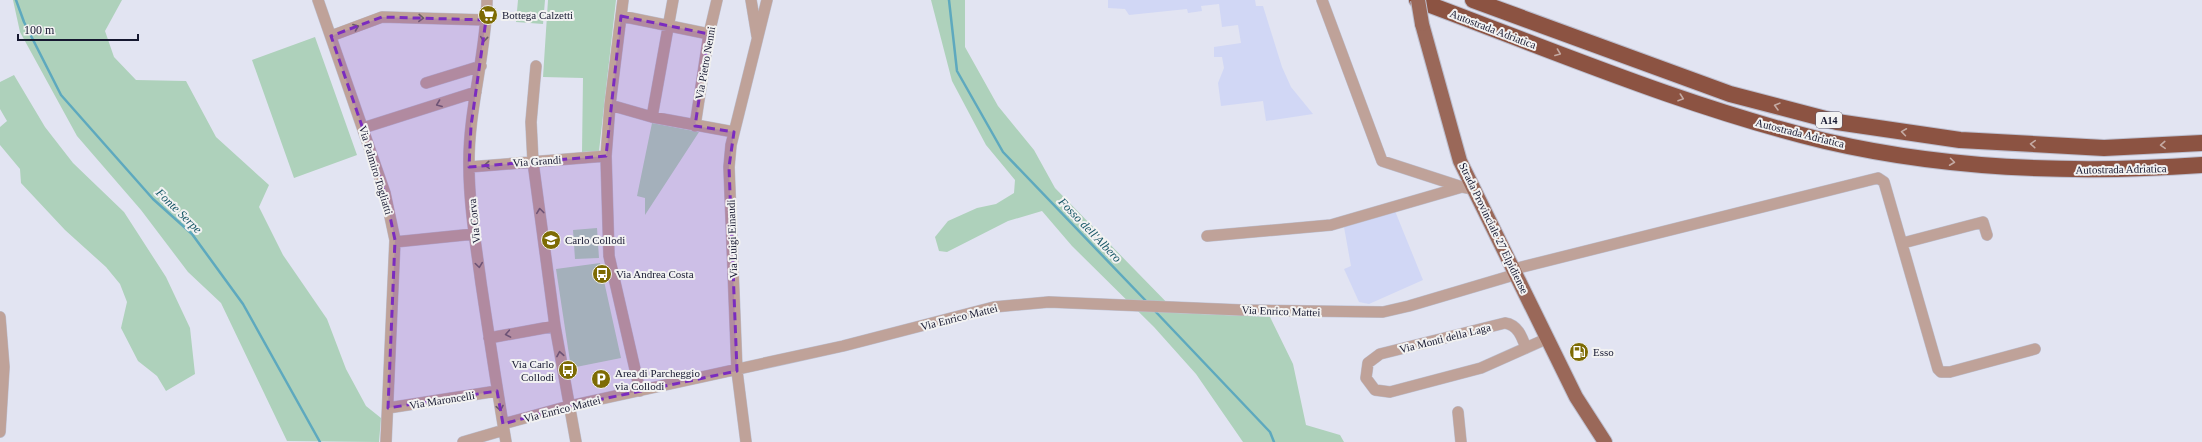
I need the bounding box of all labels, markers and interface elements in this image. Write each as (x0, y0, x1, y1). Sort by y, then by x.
supermarket icon: Bottega Calzetti (477, 4, 499, 26)
street label: Autostrada Adriatica (1448, 7, 1538, 51)
place label: Bottega Calzetti (502, 9, 573, 21)
one-way arrow (418, 14, 424, 22)
scale bar (18, 16, 138, 42)
text: 100 m (24, 23, 55, 37)
one-way arrow (353, 23, 360, 31)
street label: Via Pietro Nenni (693, 26, 717, 100)
one-way arrow (480, 36, 489, 42)
one-way arrow (1555, 49, 1562, 57)
one-way arrow (1677, 93, 1684, 102)
one-way arrow (436, 100, 443, 108)
one-way arrow (1774, 102, 1781, 111)
road number: A14 (1816, 112, 1842, 128)
street label: Autostrada Adriatica (1754, 116, 1846, 150)
street label: Via Palmiro Togliatti (357, 124, 395, 216)
one-way arrow (1901, 128, 1907, 137)
one-way arrow (2030, 140, 2036, 149)
one-way arrow (2160, 141, 2166, 150)
street label: Via Grandi (512, 153, 562, 169)
one-way arrow (1949, 157, 1955, 166)
one-way arrow (484, 161, 490, 170)
street label: Strada Provinciale 27 Elpidiense (1457, 161, 1531, 295)
street label: Autostrada Adriatica (2075, 162, 2167, 176)
water label: Fonte Serpe (152, 185, 205, 237)
water label: Fosso dell'Albero (1055, 194, 1124, 265)
street label: Via Corva (466, 198, 482, 244)
street label: Via Luigi Einaudi (725, 199, 739, 279)
one-way arrow (536, 208, 545, 214)
school or university icon: Carlo Collodi (540, 229, 562, 251)
place label: Carlo Collodi (565, 234, 625, 246)
one-way arrow (474, 262, 483, 268)
bus stop icon: Via Andrea Costa (591, 263, 613, 285)
place label: Via Andrea Costa (616, 268, 694, 280)
street label: Via Enrico Mattei (919, 302, 999, 332)
street label: Via Enrico Mattei (1241, 304, 1321, 318)
street label: Via Monti della Laga (1398, 321, 1492, 355)
one-way arrow (505, 329, 512, 338)
fuel station icon: Esso (1568, 341, 1590, 363)
place label: Esso (1593, 346, 1614, 358)
one-way arrow (556, 351, 565, 357)
place label: Via Carlo Collodi (512, 358, 554, 383)
bus stop icon: Via Carlo Collodi (557, 359, 579, 381)
place label: Area di Parcheggio via Collodi (615, 367, 700, 392)
parking icon: Area di Parcheggio via Collodi (590, 368, 612, 390)
street label: Via Maroncelli (408, 389, 476, 411)
street label: Via Enrico Mattei (522, 394, 602, 424)
one-way arrow (495, 405, 503, 411)

